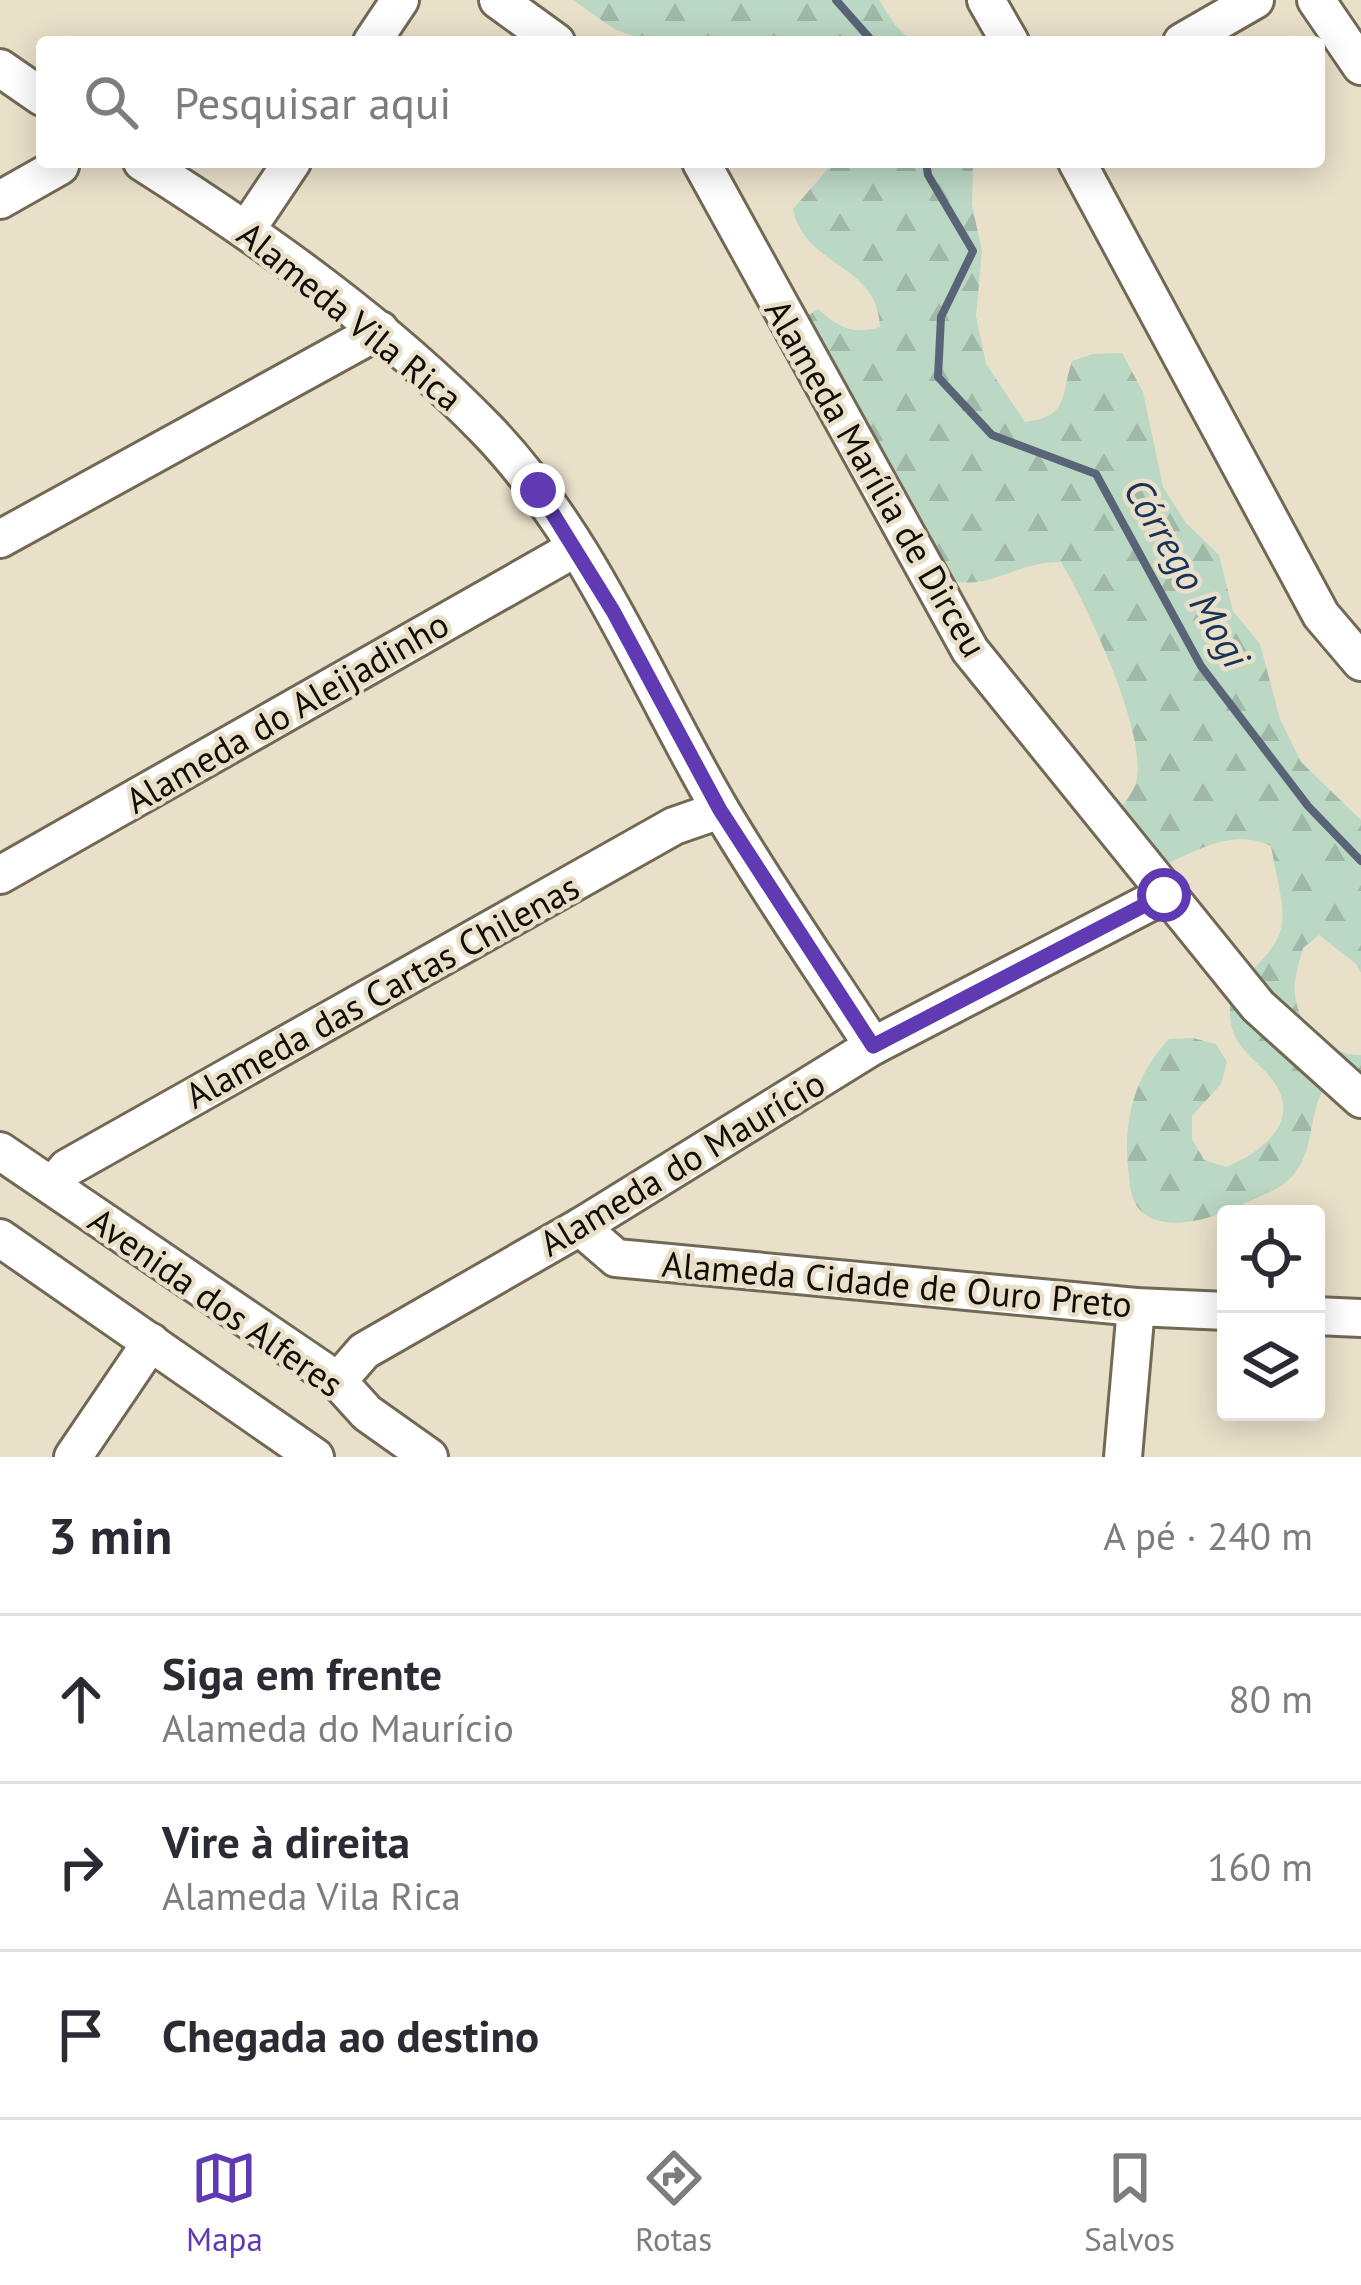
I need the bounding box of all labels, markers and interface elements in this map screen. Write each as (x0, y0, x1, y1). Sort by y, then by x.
search box (36, 36, 1325, 168)
icon: search (78, 69, 144, 135)
text: Pesquisar aqui (174, 73, 451, 131)
street label: Alameda Vila Rica (228, 211, 472, 421)
street label: Alameda Marília de Dirceu (755, 290, 998, 665)
route end (511, 463, 565, 517)
water label: Córrego Mogi (1113, 469, 1263, 678)
street label: Alameda do Aleijadinho (117, 600, 457, 823)
street label: Alameda das Cartas Chilenas (177, 863, 587, 1119)
route start (1137, 868, 1191, 922)
street label: Alameda do Maurício (530, 1059, 833, 1266)
street label: Avenida dos Alferes (80, 1196, 353, 1407)
map controls (1217, 1205, 1325, 1421)
button: locate (1217, 1205, 1325, 1313)
street label: Alameda Cidade de Ouro Preto (660, 1240, 1134, 1327)
button: layers (1217, 1313, 1325, 1421)
text: 3 min (48, 1502, 172, 1568)
text: A pé · 240 m (1103, 1510, 1313, 1561)
text: Siga em frente (162, 1644, 442, 1702)
icon: ahead (48, 1666, 114, 1732)
text: 80 m (1228, 1673, 1313, 1724)
text: Alameda do Maurício (162, 1702, 514, 1753)
text: Vire à direita (162, 1812, 410, 1870)
icon: right (48, 1834, 114, 1900)
text: 160 m (1207, 1841, 1313, 1892)
text: Alameda Vila Rica (162, 1870, 461, 1921)
icon: arrive (48, 2002, 114, 2068)
text: Chegada ao destino (162, 2006, 539, 2064)
tab: Mapa (186, 2145, 263, 2260)
tab: Rotas (635, 2145, 712, 2260)
tab: Salvos (1084, 2145, 1175, 2260)

